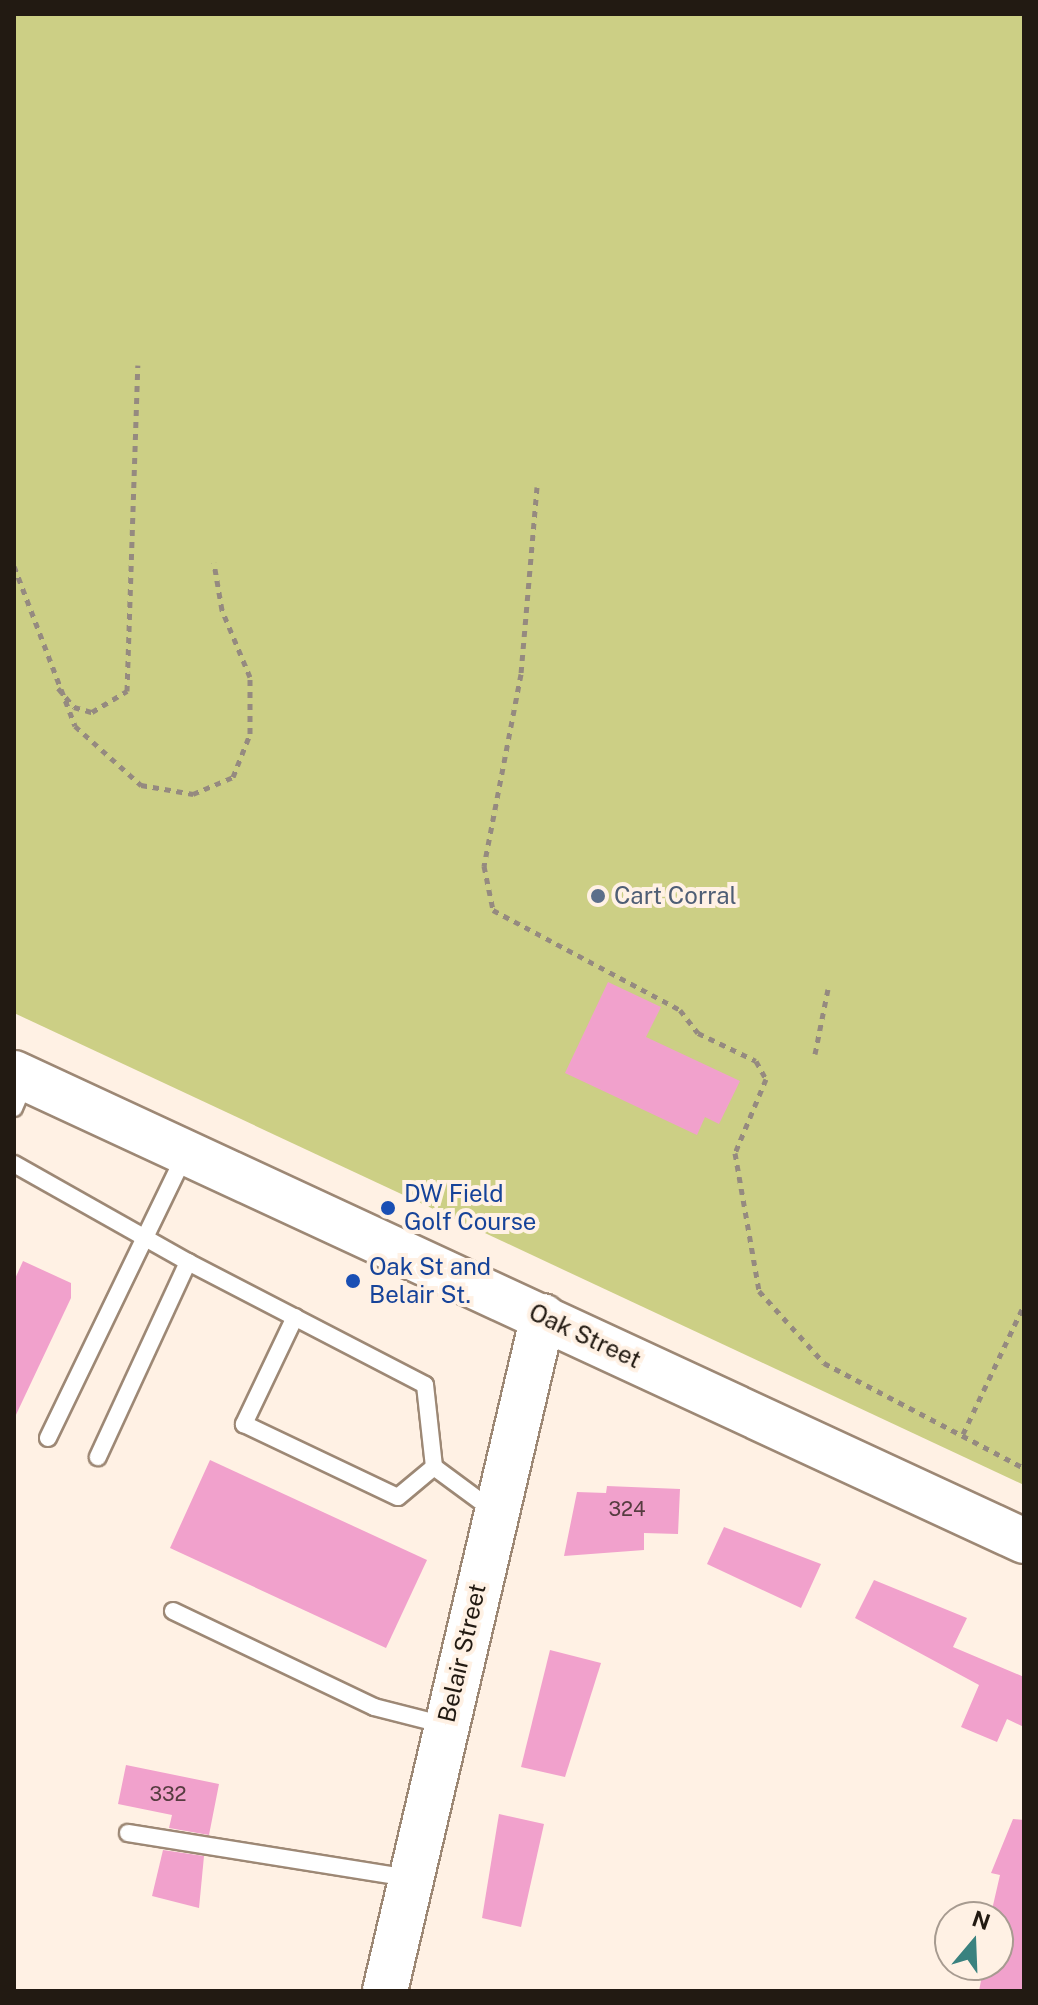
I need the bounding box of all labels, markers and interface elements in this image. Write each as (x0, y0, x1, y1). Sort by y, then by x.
place label: Cart Corral (614, 882, 737, 910)
marker: Cart Corral (589, 887, 607, 905)
place label: DW Field Golf Course (404, 1180, 536, 1236)
marker: DW Field Golf Course (379, 1199, 397, 1217)
place label: Oak St and Belair St. (369, 1253, 491, 1309)
marker: Oak St and Belair St. (344, 1272, 362, 1290)
street label: Oak Street (525, 1298, 645, 1374)
house number: 324 (608, 1497, 646, 1521)
street label: Belair Street (432, 1581, 492, 1725)
house number: 332 (150, 1782, 186, 1806)
north arrow (934, 1901, 1014, 1981)
text: N (969, 1905, 994, 1935)

